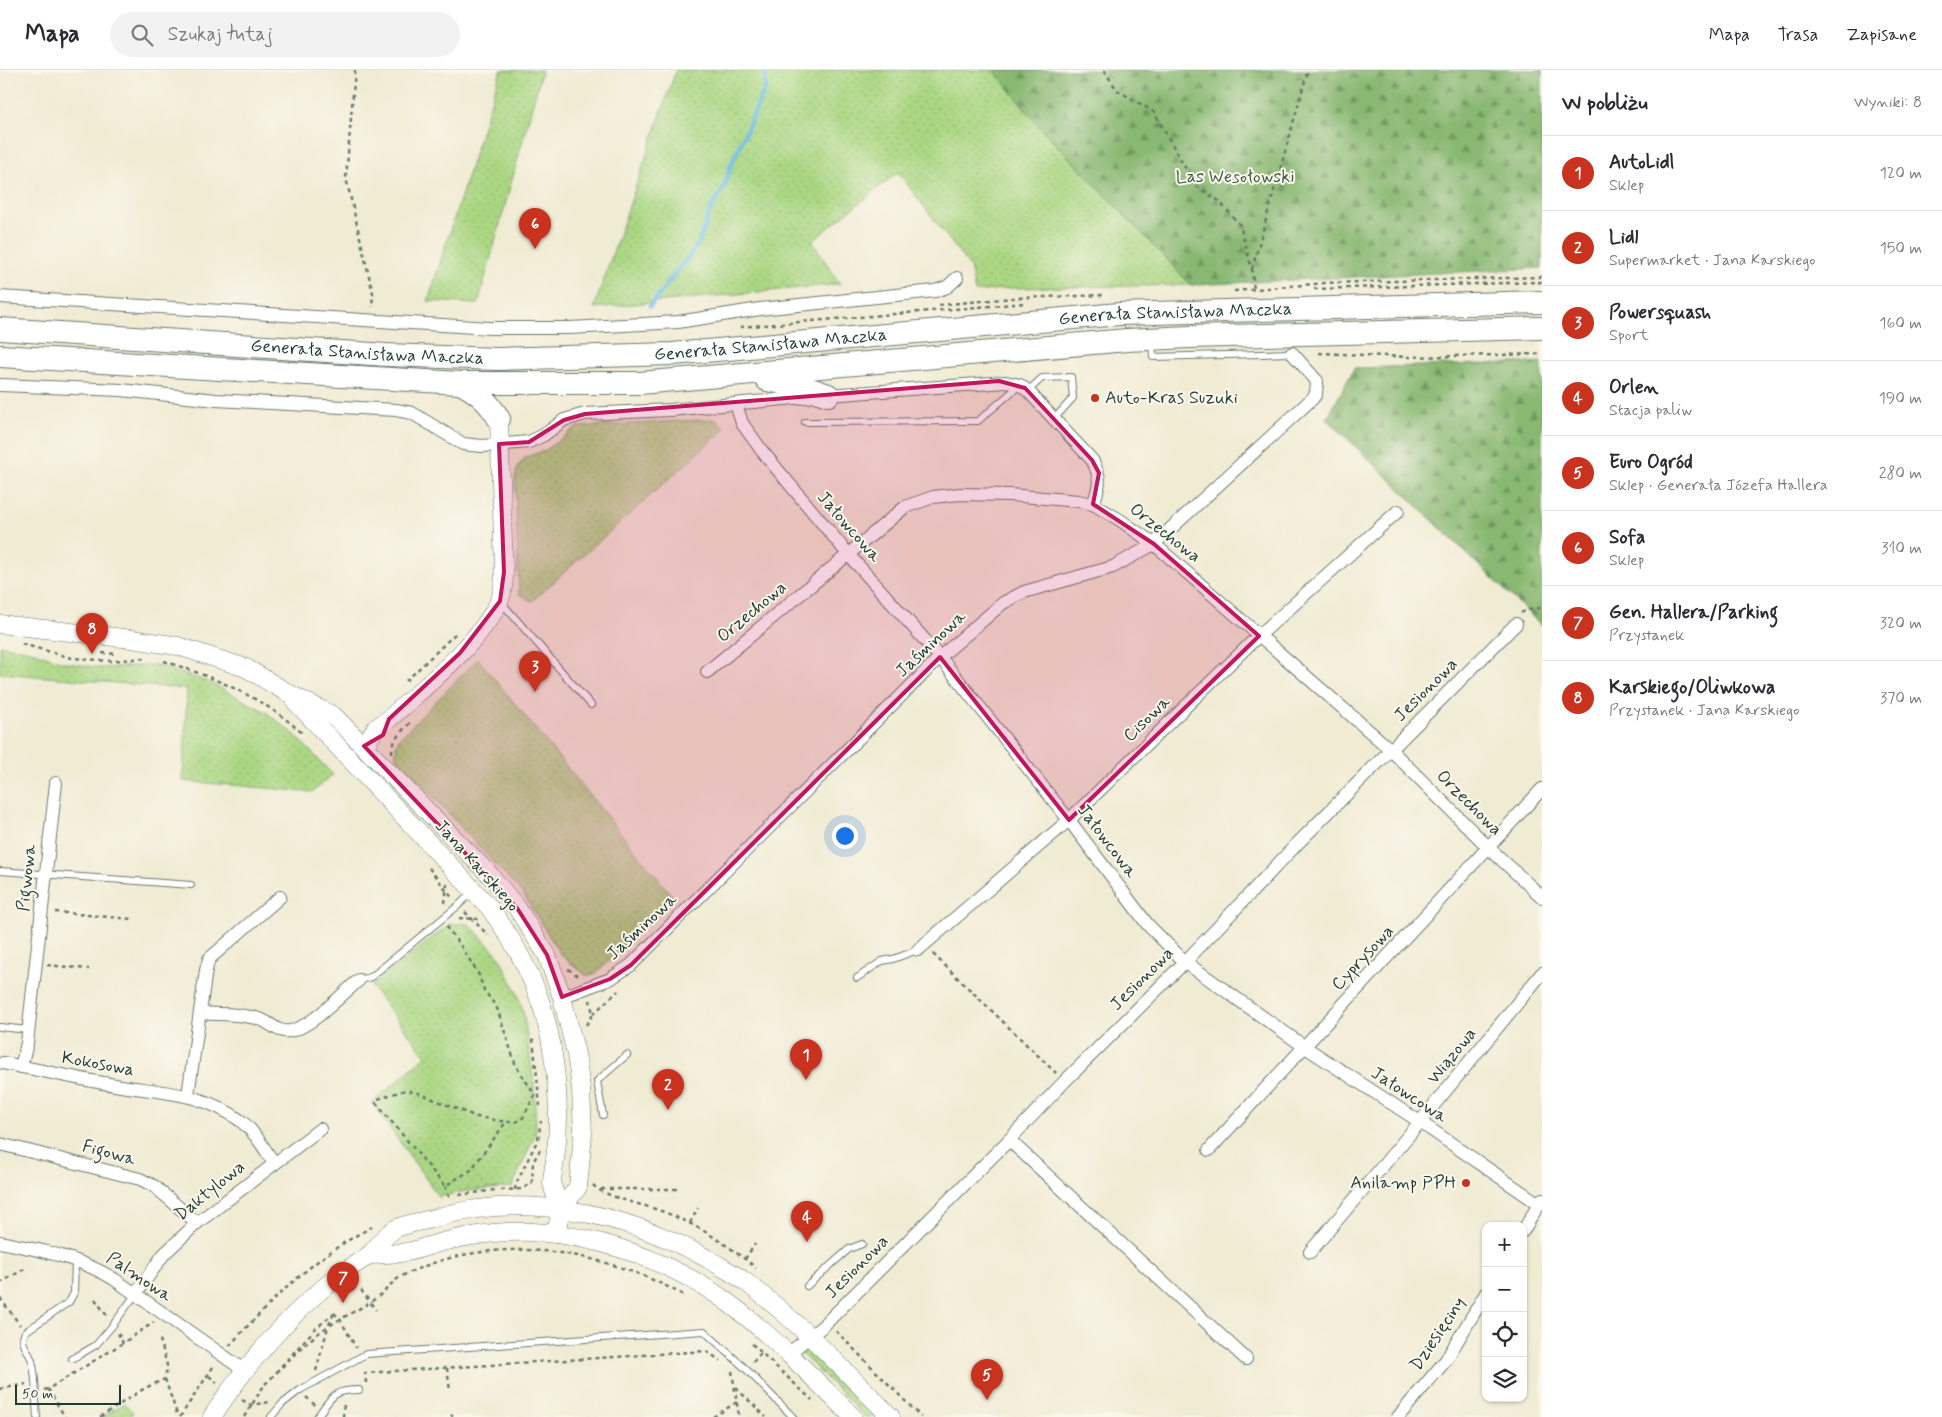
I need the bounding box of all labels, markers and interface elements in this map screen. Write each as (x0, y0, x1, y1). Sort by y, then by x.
search box (110, 12, 460, 57)
text: Mapa (25, 19, 80, 50)
icon: search (128, 21, 156, 49)
text: Szukaj tutaj (168, 22, 273, 47)
text: Mapa (1709, 23, 1750, 47)
text: Trasa (1778, 23, 1818, 47)
text: Zapisane (1846, 23, 1917, 47)
text: W pobliżu (1562, 89, 1648, 117)
text: Wyniki: 8 (1854, 92, 1922, 113)
text: AutoLidl (1609, 150, 1674, 175)
text: 1 (1574, 163, 1582, 184)
text: 120 m (1880, 163, 1922, 184)
park label: Las Wesołowski (1176, 165, 1294, 189)
text: Sklep (1609, 175, 1644, 196)
pin: 6 (519, 208, 551, 249)
text: Lidl (1609, 225, 1638, 250)
text: 2 (1574, 238, 1582, 259)
text: 150 m (1880, 238, 1922, 259)
text: Supermarket · Jana Karskiego (1609, 250, 1816, 271)
street label: Generała Stanisława Maczka (1057, 297, 1292, 331)
text: Powersquash (1609, 300, 1711, 325)
text: 3 (1574, 313, 1582, 334)
text: 160 m (1879, 313, 1922, 334)
street label: Generała Stanisława Maczka (654, 323, 888, 367)
text: Sport (1609, 325, 1649, 346)
street label: Generała Stanisława Maczka (250, 334, 484, 371)
text: Orlen (1609, 375, 1659, 400)
place label: Auto-Kras Suzuki (1105, 386, 1238, 410)
text: 4 (1573, 388, 1583, 409)
text: 190 m (1879, 388, 1922, 409)
marker: Auto-Kras Suzuki (1089, 392, 1101, 404)
text: Stacja paliw (1609, 400, 1692, 421)
text: Euro Ogród (1609, 450, 1693, 475)
text: 5 (1573, 463, 1583, 484)
text: 280 m (1879, 463, 1922, 484)
text: Sklep · Generała Józefa Hallera (1609, 475, 1827, 496)
street label: Jałowcowa (812, 486, 887, 568)
street label: Orzechowa (1124, 498, 1206, 568)
text: Sofa (1609, 525, 1645, 550)
text: 6 (1574, 538, 1582, 559)
text: 310 m (1881, 538, 1922, 559)
text: Sklep (1609, 550, 1644, 571)
street label: Orzechowa (712, 576, 792, 648)
text: Gen. Hallera/Parking (1609, 600, 1778, 625)
street label: Jaśminowa (891, 605, 971, 683)
pin: 8 (76, 613, 108, 654)
text: 7 (1573, 613, 1583, 634)
text: 320 m (1880, 613, 1922, 634)
text: Przystanek (1609, 625, 1684, 646)
pin: 3 (519, 651, 551, 692)
street label: Jesionowa (1389, 653, 1463, 727)
text: Karskiego/Oliwkowa (1609, 675, 1775, 700)
text: 8 (1573, 688, 1583, 709)
text: 370 m (1880, 688, 1922, 709)
street label: Cisowa (1118, 690, 1176, 748)
text: Przystanek · Jana Karskiego (1609, 700, 1799, 721)
street label: Orzechowa (1431, 765, 1507, 841)
street label: Jałowcowa (1071, 799, 1143, 883)
street label: Jana Karskiego (429, 815, 525, 917)
your location (832, 823, 858, 849)
street label: Pigwowa (12, 843, 44, 913)
street label: Jaśminowa (602, 888, 682, 966)
street label: Cyprysowa (1326, 920, 1400, 996)
street label: Jesionowa (1105, 942, 1179, 1016)
street label: Wiązowa (1422, 1023, 1482, 1089)
pin: 1 (790, 1039, 822, 1080)
street label: Kokosowa (60, 1046, 136, 1082)
street label: Jałowcowa (1366, 1061, 1452, 1129)
pin: 2 (652, 1069, 684, 1110)
street label: Figowa (79, 1134, 138, 1174)
street label: Daktylowa (170, 1155, 250, 1227)
place label: Anilamp PPH (1350, 1171, 1456, 1195)
marker: Anilamp PPH (1460, 1177, 1472, 1189)
pin: 4 (791, 1201, 823, 1242)
map controls (1482, 1222, 1527, 1402)
button: + (1482, 1222, 1527, 1267)
street label: Jesionowa (820, 1230, 894, 1304)
street label: Palmowa (102, 1246, 177, 1308)
pin: 7 (327, 1262, 359, 1303)
button: − (1482, 1267, 1527, 1312)
street label: Dziesięciny (1405, 1292, 1471, 1376)
button: locate (1482, 1312, 1527, 1357)
button: layers (1482, 1357, 1527, 1402)
pin: 5 (971, 1359, 1003, 1400)
scale bar (15, 1382, 121, 1405)
text: 50 m (22, 1385, 53, 1403)

